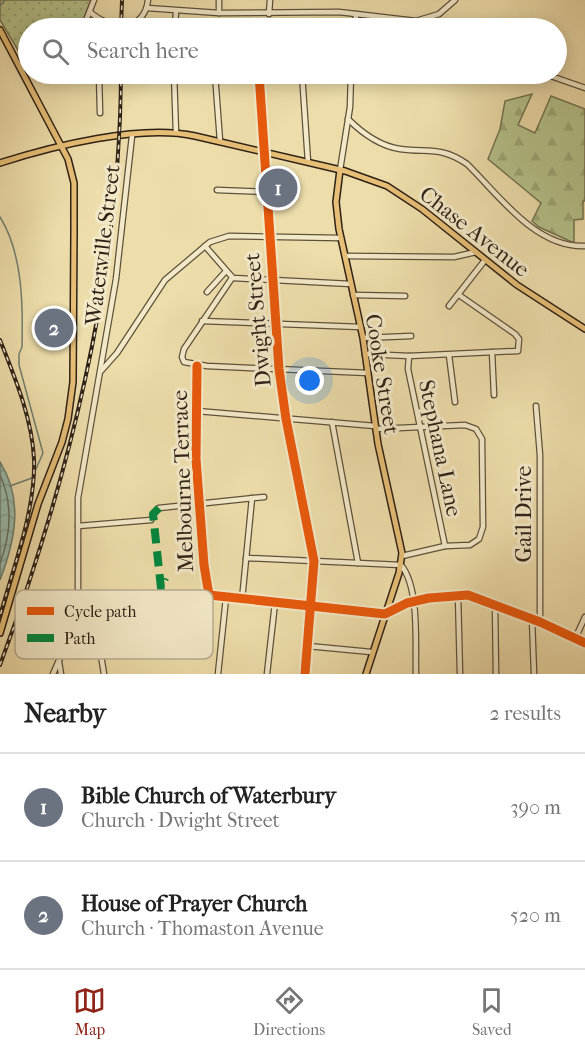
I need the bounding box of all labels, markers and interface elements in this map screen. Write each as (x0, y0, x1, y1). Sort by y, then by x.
search box (18, 18, 567, 84)
icon: search (39, 35, 72, 68)
text: Search here (87, 38, 199, 64)
street label: Waterville Street (80, 163, 126, 328)
pin: 1 (258, 166, 298, 210)
street label: Chase Avenue (414, 181, 535, 283)
street label: Dwight Street (239, 252, 277, 388)
pin: 2 (34, 306, 74, 350)
street label: Cooke Street (360, 312, 404, 436)
your location (295, 366, 324, 395)
street label: Stephana Lane (413, 377, 467, 519)
street label: Melbourne Terrace (167, 389, 199, 573)
street label: Gail Drive (511, 465, 537, 562)
legend (15, 590, 213, 659)
text: Cycle path (64, 602, 136, 621)
text: Path (64, 629, 96, 648)
text: Nearby (24, 698, 106, 729)
text: 2 results (490, 702, 561, 725)
text: Bible Church of Waterbury (81, 783, 336, 809)
text: 1 (40, 796, 47, 819)
text: 390 m (510, 796, 561, 819)
text: Church · Dwight Street (81, 809, 280, 832)
text: House of Prayer Church (81, 891, 307, 917)
text: 2 (38, 904, 49, 927)
text: 520 m (510, 904, 561, 927)
text: Church · Thomaston Avenue (81, 917, 324, 940)
tab: Map (73, 984, 106, 1039)
tab: Directions (253, 984, 325, 1039)
tab: Saved (472, 984, 512, 1039)

